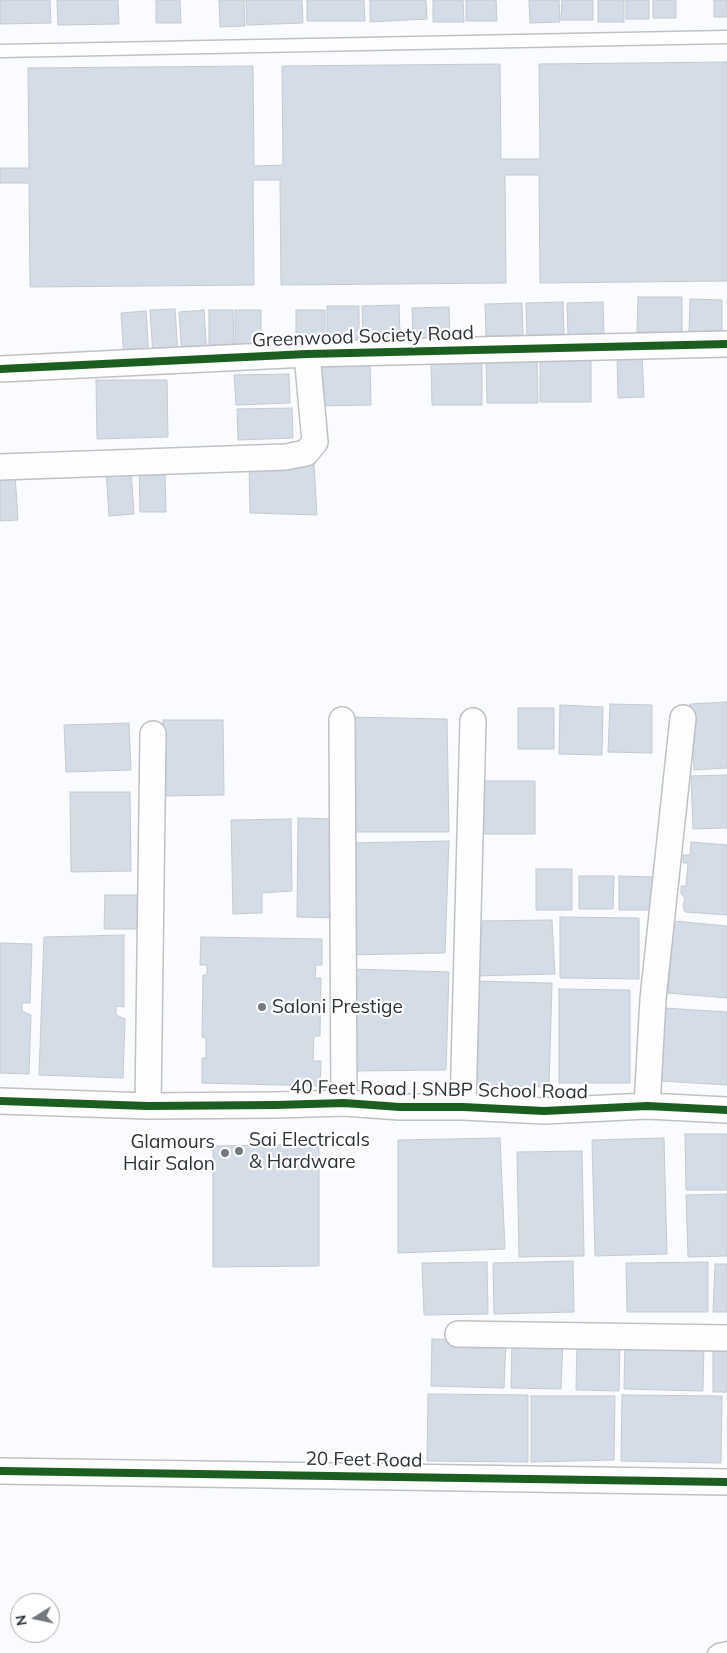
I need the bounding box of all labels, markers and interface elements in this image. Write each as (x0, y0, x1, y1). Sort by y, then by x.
street label: Greenwood Society Road (252, 322, 474, 352)
place label: Saloni Prestige (272, 996, 403, 1018)
marker: Saloni Prestige (256, 1001, 268, 1013)
street label: 40 Feet Road | SNBP School Road (290, 1076, 588, 1104)
place label: Sai Electricals & Hardware (249, 1129, 370, 1173)
place label: Glamours Hair Salon (123, 1131, 215, 1175)
marker: Sai Electricals & Hardware (233, 1145, 245, 1157)
marker: Glamours Hair Salon (219, 1147, 231, 1159)
street label: 20 Feet Road (305, 1448, 423, 1472)
north arrow (10, 1593, 60, 1643)
text: N (11, 1614, 31, 1627)

